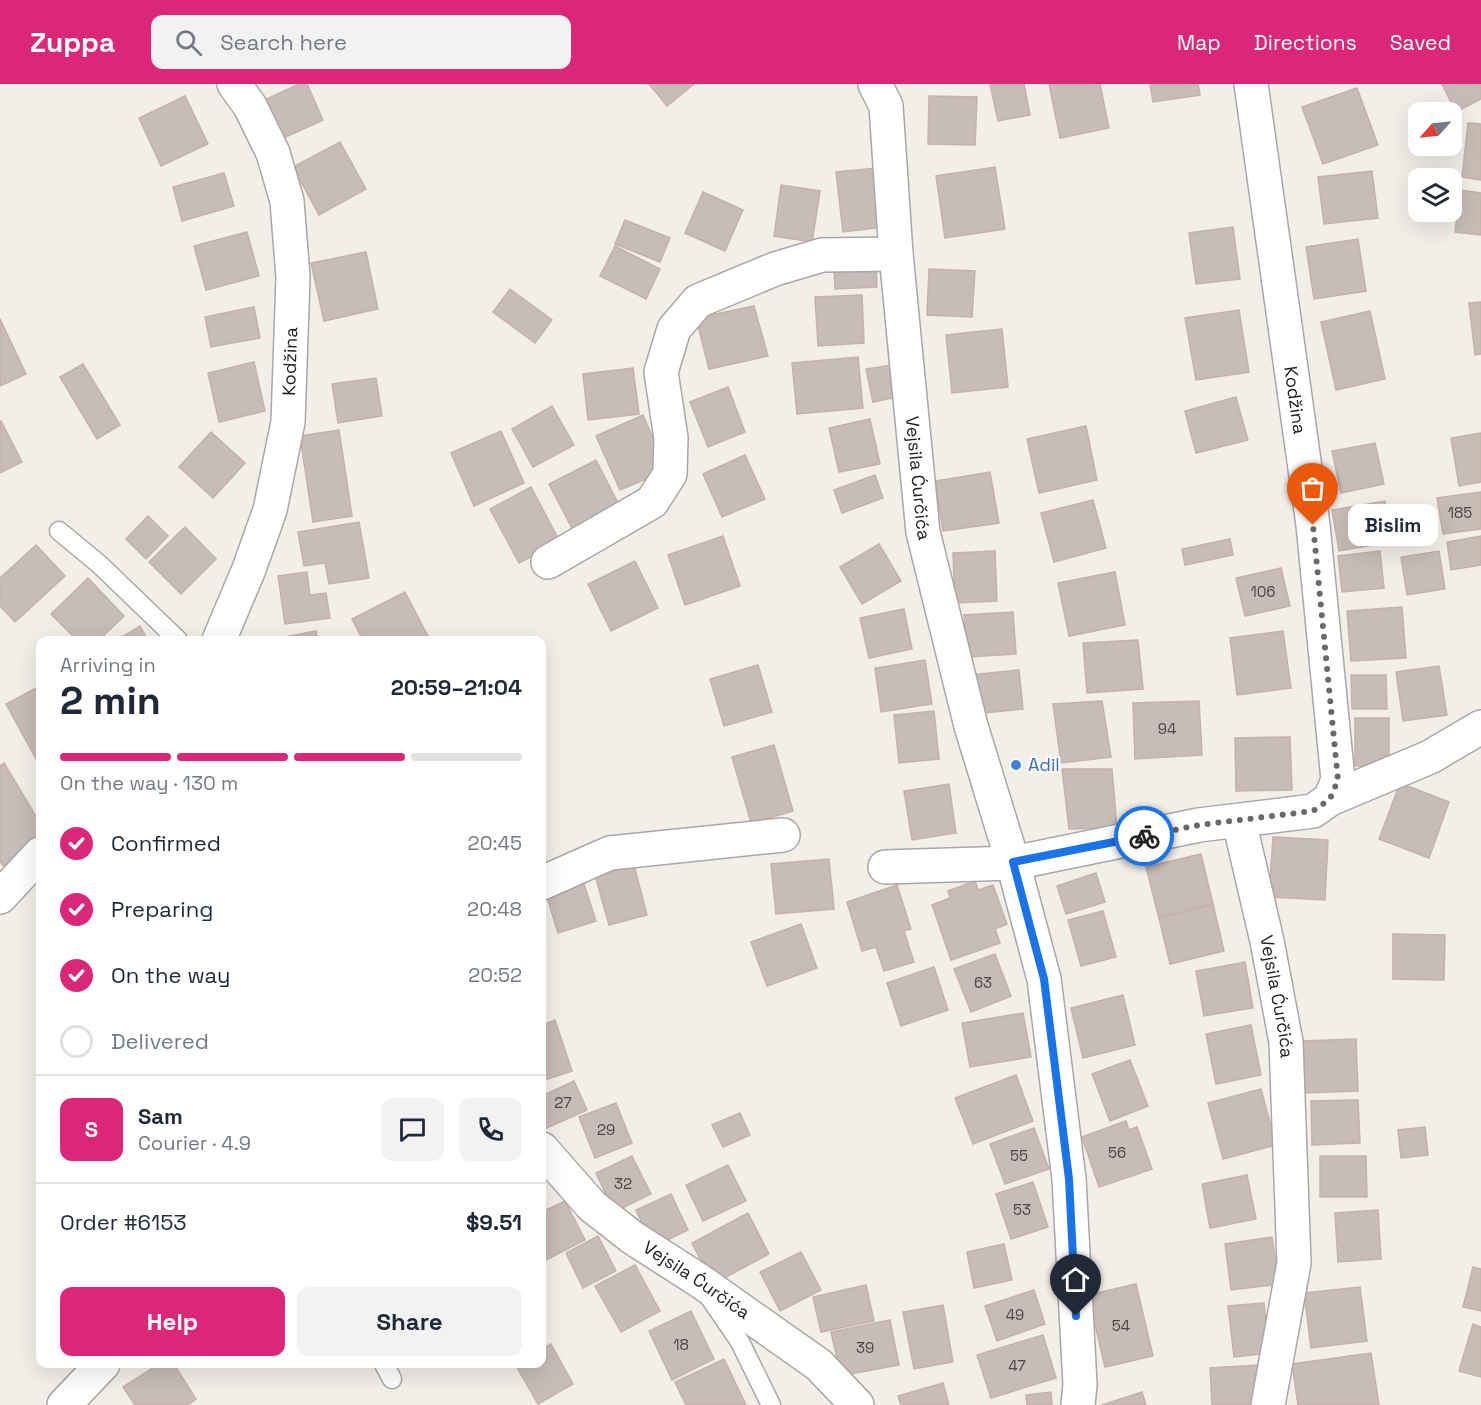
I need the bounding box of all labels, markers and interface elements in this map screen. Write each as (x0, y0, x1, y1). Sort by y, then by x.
search box (151, 15, 571, 69)
text: Zuppa (30, 24, 115, 60)
icon: search (172, 26, 205, 59)
text: Search here (220, 28, 347, 56)
text: Map (1177, 29, 1221, 56)
text: Directions (1254, 29, 1357, 56)
text: Saved (1390, 29, 1451, 56)
north arrow (1408, 102, 1462, 156)
map controls (1408, 102, 1462, 222)
button: layers (1408, 168, 1462, 222)
street label: Kodžina (277, 327, 302, 396)
street label: Kodžina (1279, 364, 1312, 435)
street label: Vejsila Ćurčića (901, 415, 937, 542)
pin (1287, 463, 1338, 525)
icon: bag (1296, 472, 1329, 505)
house number: 185 (1448, 503, 1472, 522)
callout: Bislim (1349, 504, 1439, 546)
text: Bislim (1365, 512, 1421, 538)
house number: 106 (1250, 582, 1276, 601)
text: Arriving in (60, 652, 156, 678)
text: 20:59–21:04 (391, 673, 522, 701)
text: 2 min (60, 676, 161, 725)
house number: 94 (1158, 719, 1176, 738)
place label: Adil (1028, 753, 1060, 776)
marker: Adil (1009, 758, 1023, 772)
text: On the way · 130 m (60, 770, 238, 796)
courier (1114, 806, 1174, 866)
icon: bike (1128, 820, 1161, 853)
icon: check (60, 827, 93, 860)
text: Confirmed (111, 829, 221, 857)
text: 20:45 (468, 830, 522, 856)
icon: check (60, 893, 93, 926)
text: Preparing (111, 895, 213, 923)
text: 20:48 (467, 896, 522, 922)
street label: Vejsila Ćurčića (1255, 933, 1299, 1059)
icon: check (60, 959, 93, 992)
text: On the way (111, 961, 230, 989)
text: 20:52 (468, 962, 522, 988)
house number: 63 (974, 973, 992, 992)
text: Delivered (111, 1027, 209, 1055)
house number: 27 (554, 1093, 572, 1112)
button: chat (381, 1098, 444, 1161)
button: phone (459, 1098, 522, 1161)
text: Sam (138, 1102, 183, 1130)
text: S (85, 1115, 98, 1143)
house number: 29 (597, 1120, 615, 1139)
text: Courier · 4.9 (138, 1130, 251, 1156)
house number: 56 (1108, 1143, 1126, 1162)
house number: 55 (1010, 1146, 1028, 1165)
house number: 32 (614, 1174, 632, 1193)
house number: 53 (1013, 1200, 1031, 1219)
text: Order #6153 (60, 1208, 187, 1236)
text: $9.51 (466, 1208, 522, 1236)
street label: Vejsila Ćurčića (639, 1235, 755, 1324)
pin (1050, 1254, 1101, 1316)
icon: home (1059, 1263, 1092, 1296)
button: Help (60, 1287, 285, 1356)
button: Share (297, 1287, 522, 1356)
house number: 49 (1006, 1305, 1024, 1324)
house number: 54 (1112, 1316, 1130, 1335)
house number: 18 (673, 1335, 689, 1354)
house number: 39 (856, 1338, 874, 1357)
house number: 47 (1008, 1356, 1026, 1375)

